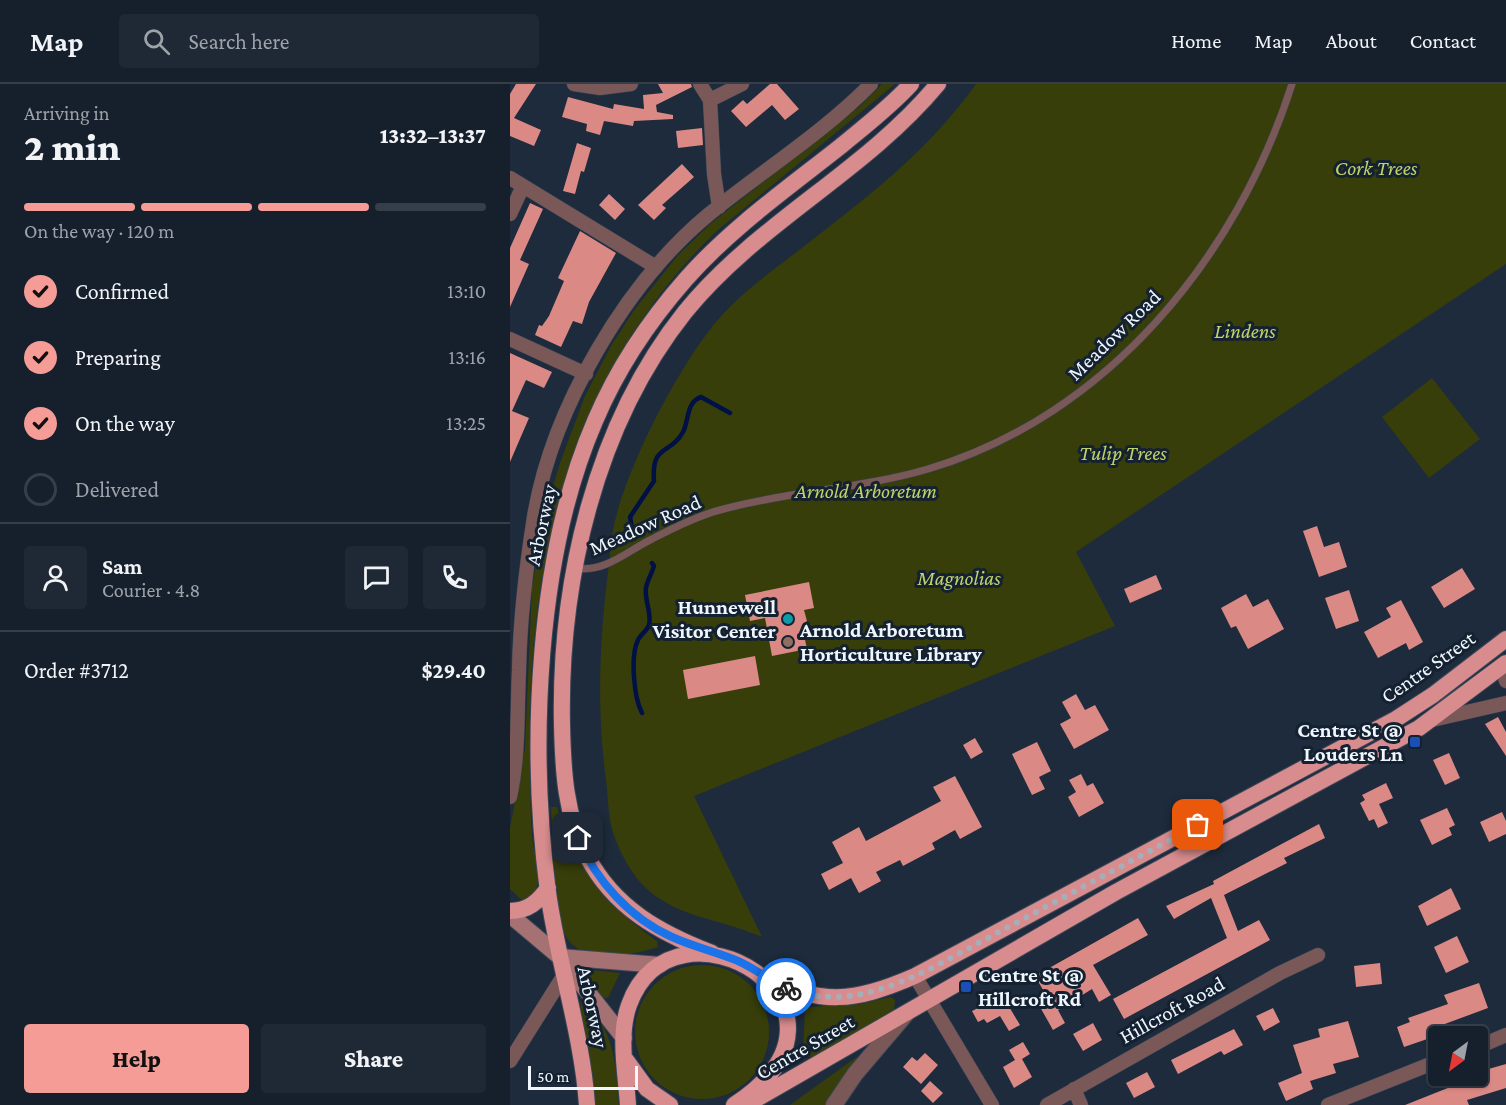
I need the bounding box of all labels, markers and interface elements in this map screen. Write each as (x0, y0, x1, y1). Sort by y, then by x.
search box (119, 14, 539, 68)
icon: search (140, 25, 173, 58)
text: Map (30, 26, 83, 57)
text: Search here (188, 29, 289, 54)
text: Home (1171, 29, 1221, 53)
text: Map (1254, 29, 1293, 53)
text: About (1326, 29, 1377, 53)
text: Contact (1410, 29, 1476, 53)
text: Arriving in (24, 102, 109, 124)
text: 13:32–13:37 (380, 123, 486, 148)
text: 2 min (24, 125, 120, 168)
park label: Cork Trees (1335, 156, 1418, 180)
text: On the way · 120 m (24, 220, 174, 242)
icon: check (24, 275, 57, 308)
text: Confirmed (75, 279, 169, 304)
text: 13:10 (447, 280, 486, 302)
street label: Meadow Road (1063, 285, 1165, 385)
park label: Lindens (1214, 319, 1276, 343)
icon: check (24, 341, 57, 374)
text: Preparing (75, 345, 161, 370)
text: 13:16 (449, 346, 486, 368)
icon: check (24, 407, 57, 440)
text: On the way (75, 411, 175, 436)
text: 13:25 (446, 412, 486, 434)
park label: Tulip Trees (1079, 441, 1167, 465)
text: Delivered (75, 477, 159, 502)
park label: Arnold Arboretum (794, 479, 937, 503)
street label: Arborway (521, 482, 561, 568)
street label: Meadow Road (585, 490, 705, 560)
button: person (24, 546, 87, 609)
button: chat (345, 546, 408, 609)
button: phone (423, 546, 486, 609)
text: Sam (102, 554, 142, 579)
park label: Magnolias (916, 566, 1001, 590)
text: Courier · 4.8 (102, 579, 200, 601)
place label: Hunnewell Visitor Center (651, 595, 777, 643)
marker: Hunnewell Visitor Center (781, 612, 795, 626)
place label: Arnold Arboretum Horticulture Library (799, 618, 983, 666)
street label: Centre Street (1376, 625, 1480, 708)
marker: Arnold Arboretum Horticulture Library (781, 635, 795, 649)
text: Order #3712 (24, 658, 129, 683)
text: $29.40 (421, 658, 486, 683)
place label: Centre St @ Louders Ln (1297, 718, 1403, 766)
marker: Centre St @ Louders Ln (1408, 735, 1422, 749)
pin (1172, 799, 1223, 850)
icon: bag (1181, 808, 1214, 841)
pin (552, 812, 603, 863)
icon: home (561, 821, 594, 854)
courier (756, 958, 816, 1018)
place label: Centre St @ Hillcroft Rd (978, 963, 1084, 1011)
street label: Arborway (573, 964, 613, 1050)
street label: Hillcroft Road (1115, 971, 1229, 1049)
icon: bike (770, 972, 803, 1005)
marker: Centre St @ Hillcroft Rd (959, 980, 973, 994)
street label: Centre Street (752, 1009, 859, 1085)
button: Help (24, 1024, 249, 1093)
button: Share (261, 1024, 486, 1093)
north arrow (1428, 1026, 1488, 1086)
map controls (1428, 1026, 1488, 1086)
scale bar (528, 1063, 638, 1090)
text: 50 m (537, 1068, 569, 1085)

